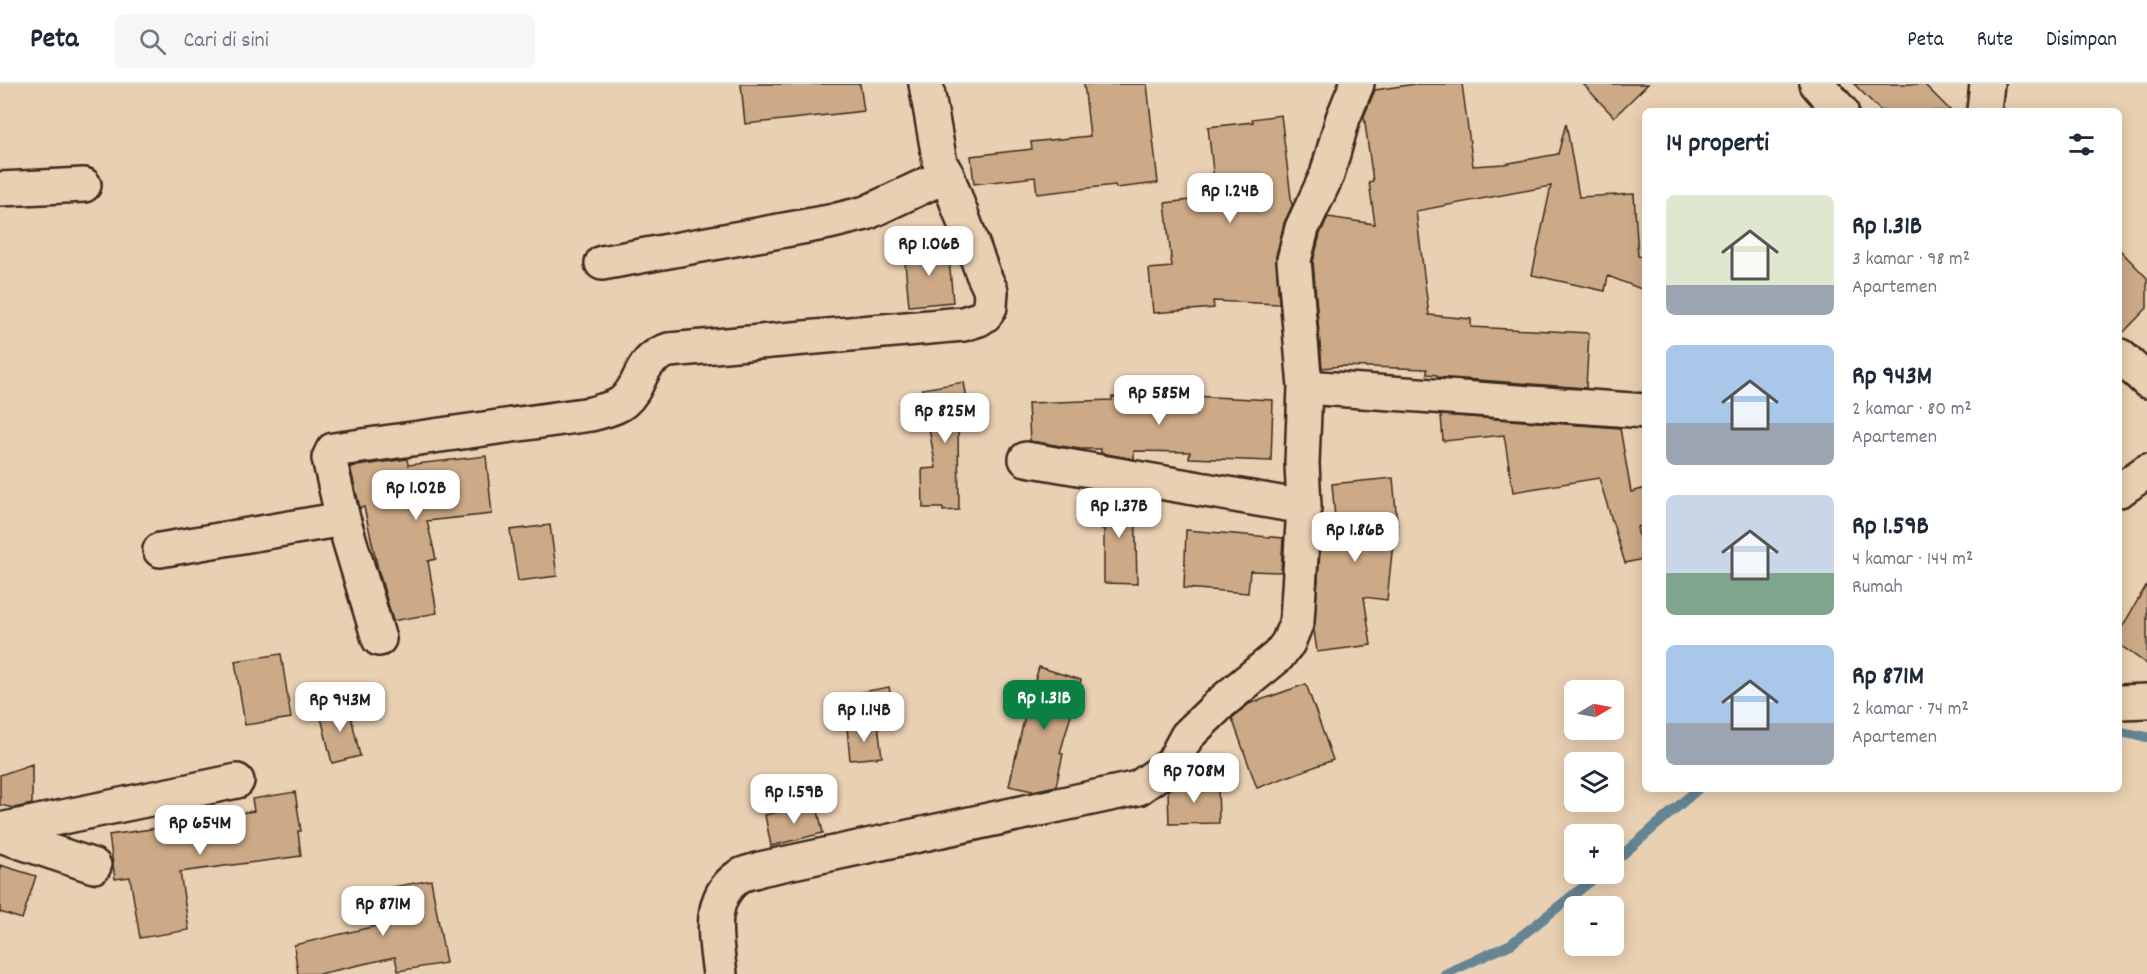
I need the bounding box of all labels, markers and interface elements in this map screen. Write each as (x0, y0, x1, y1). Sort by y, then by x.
search box (115, 14, 535, 68)
text: Peta (30, 21, 79, 61)
icon: search (136, 25, 169, 58)
text: Cari di sini (184, 26, 269, 57)
text: Peta (1907, 26, 1944, 56)
text: Rute (1977, 26, 2013, 56)
text: Disimpan (2046, 26, 2117, 56)
text: 14 properti (1666, 126, 1769, 163)
icon: filters (2065, 128, 2098, 161)
pin: Rp 1.24B (1168, 173, 1292, 224)
text: Rp 1.24B (1201, 178, 1259, 206)
text: Rp 1.31B (1852, 209, 1922, 246)
icon: home (1714, 219, 1786, 291)
pin: Rp 1.06B (867, 226, 991, 277)
text: Rp 1.06B (898, 231, 960, 259)
text: 3 kamar · 98 m² (1852, 246, 1970, 274)
text: Apartemen (1852, 274, 1937, 302)
text: Rp 943M (1852, 359, 1932, 396)
icon: home (1714, 369, 1786, 441)
pin: Rp 585M (1104, 375, 1214, 426)
text: Rp 585M (1128, 380, 1190, 408)
pin: Rp 825M (890, 393, 1000, 444)
text: 2 kamar · 80 m² (1852, 396, 1972, 424)
text: Rp 825M (914, 398, 976, 426)
text: Apartemen (1852, 424, 1937, 452)
pin: Rp 1.02B (354, 470, 478, 521)
text: Rp 1.02B (386, 475, 446, 503)
pin: Rp 1.37B (1057, 488, 1181, 539)
text: Rp 1.37B (1090, 493, 1148, 521)
text: Rp 1.59B (1852, 509, 1929, 546)
pin: Rp 1.86B (1293, 512, 1417, 563)
text: Rp 1.86B (1326, 517, 1384, 545)
icon: home (1714, 519, 1786, 591)
text: 4 kamar · 144 m² (1852, 546, 1973, 574)
text: Rumah (1852, 574, 1903, 602)
text: Rp 871M (1852, 659, 1924, 696)
icon: home (1714, 669, 1786, 741)
pin: Rp 1.31B (982, 680, 1106, 731)
north arrow (1564, 680, 1624, 740)
map controls (1564, 680, 1624, 956)
pin: Rp 943M (285, 682, 395, 733)
text: Rp 1.31B (1017, 685, 1071, 713)
text: Rp 943M (309, 687, 371, 715)
pin: Rp 1.14B (802, 692, 926, 743)
text: 2 kamar · 74 m² (1852, 696, 1969, 724)
text: Rp 1.14B (837, 697, 891, 725)
text: Apartemen (1852, 724, 1937, 752)
button: layers (1564, 752, 1624, 812)
pin: Rp 708M (1139, 753, 1249, 804)
text: Rp 708M (1163, 758, 1225, 786)
pin: Rp 1.59B (732, 774, 856, 825)
text: Rp 1.59B (764, 779, 824, 807)
pin: Rp 654M (145, 805, 255, 856)
text: Rp 654M (169, 810, 231, 838)
button: + (1564, 824, 1624, 884)
pin: Rp 871M (328, 886, 438, 937)
text: Rp 871M (355, 891, 411, 919)
button: − (1564, 896, 1624, 956)

